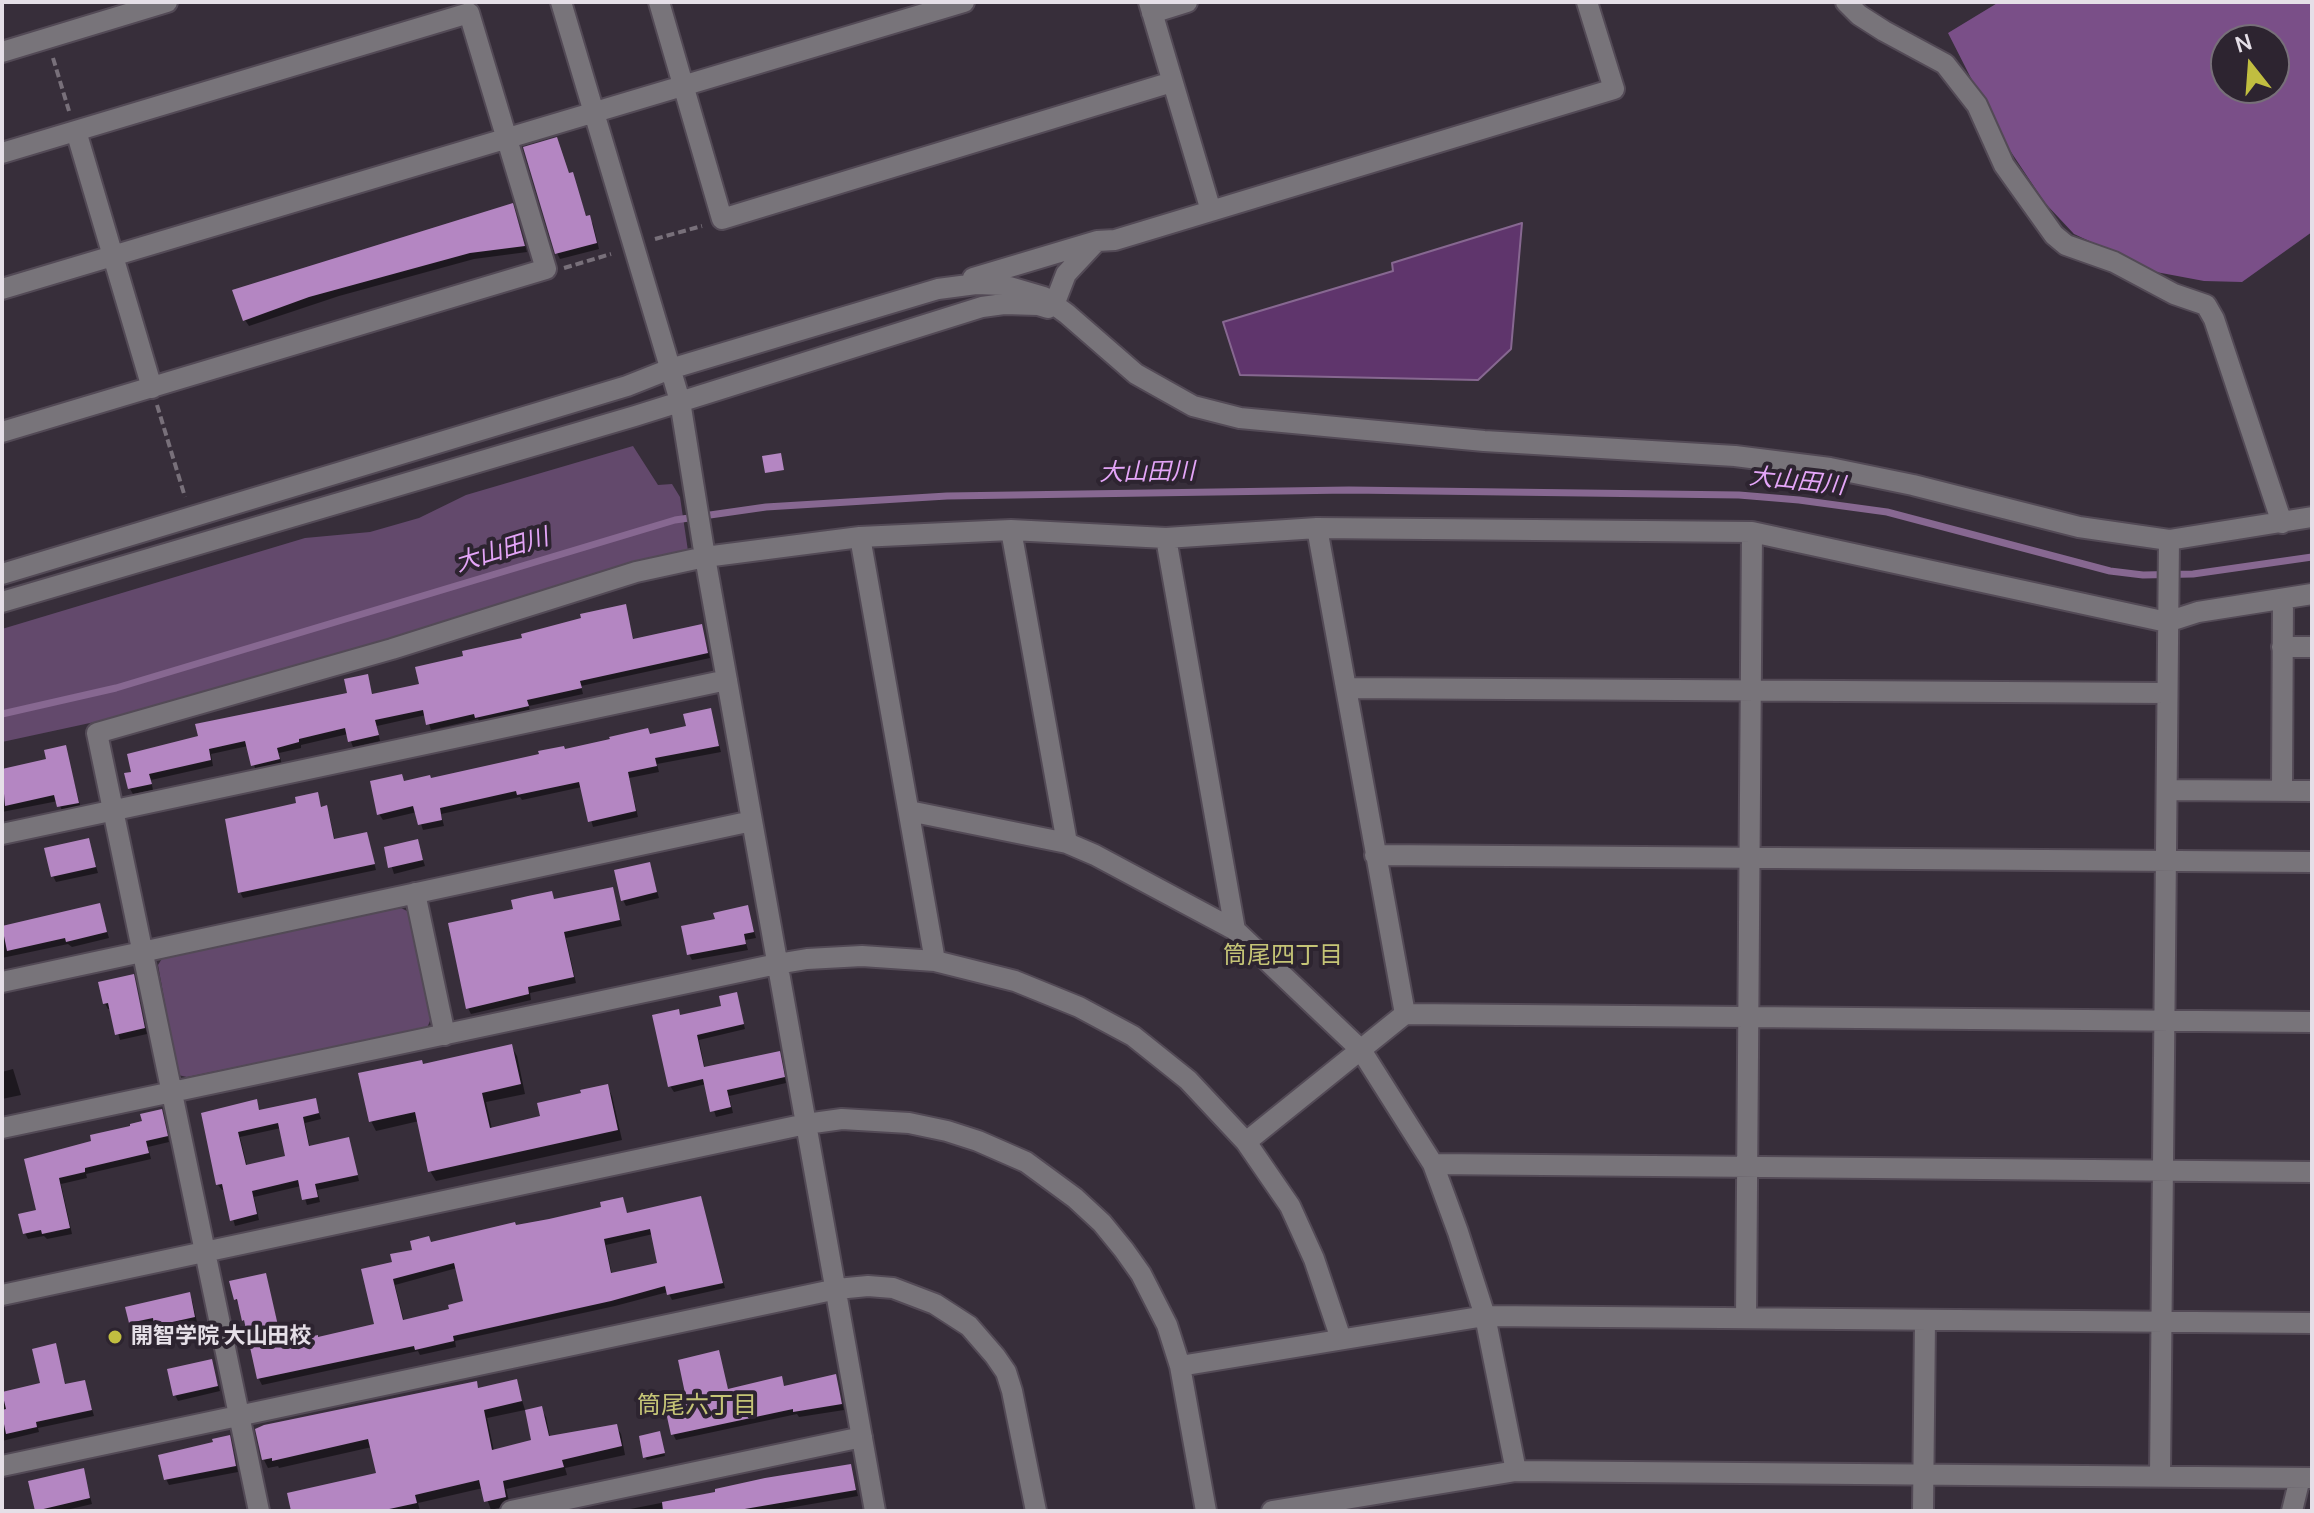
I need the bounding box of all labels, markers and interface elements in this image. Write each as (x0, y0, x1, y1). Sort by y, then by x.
north arrow (2210, 24, 2290, 104)
text: N (2232, 26, 2255, 60)
water label: 大山田川 (1099, 458, 1195, 488)
water label: 大山田川 (1748, 463, 1846, 501)
water label: 大山田川 (452, 523, 552, 579)
district label: 筒尾四丁目 (1223, 942, 1343, 970)
place label: 開智学院 大山田校 (131, 1324, 311, 1350)
marker: 開智学院 大山田校 (106, 1328, 124, 1346)
district label: 筒尾六丁目 (637, 1392, 757, 1420)

